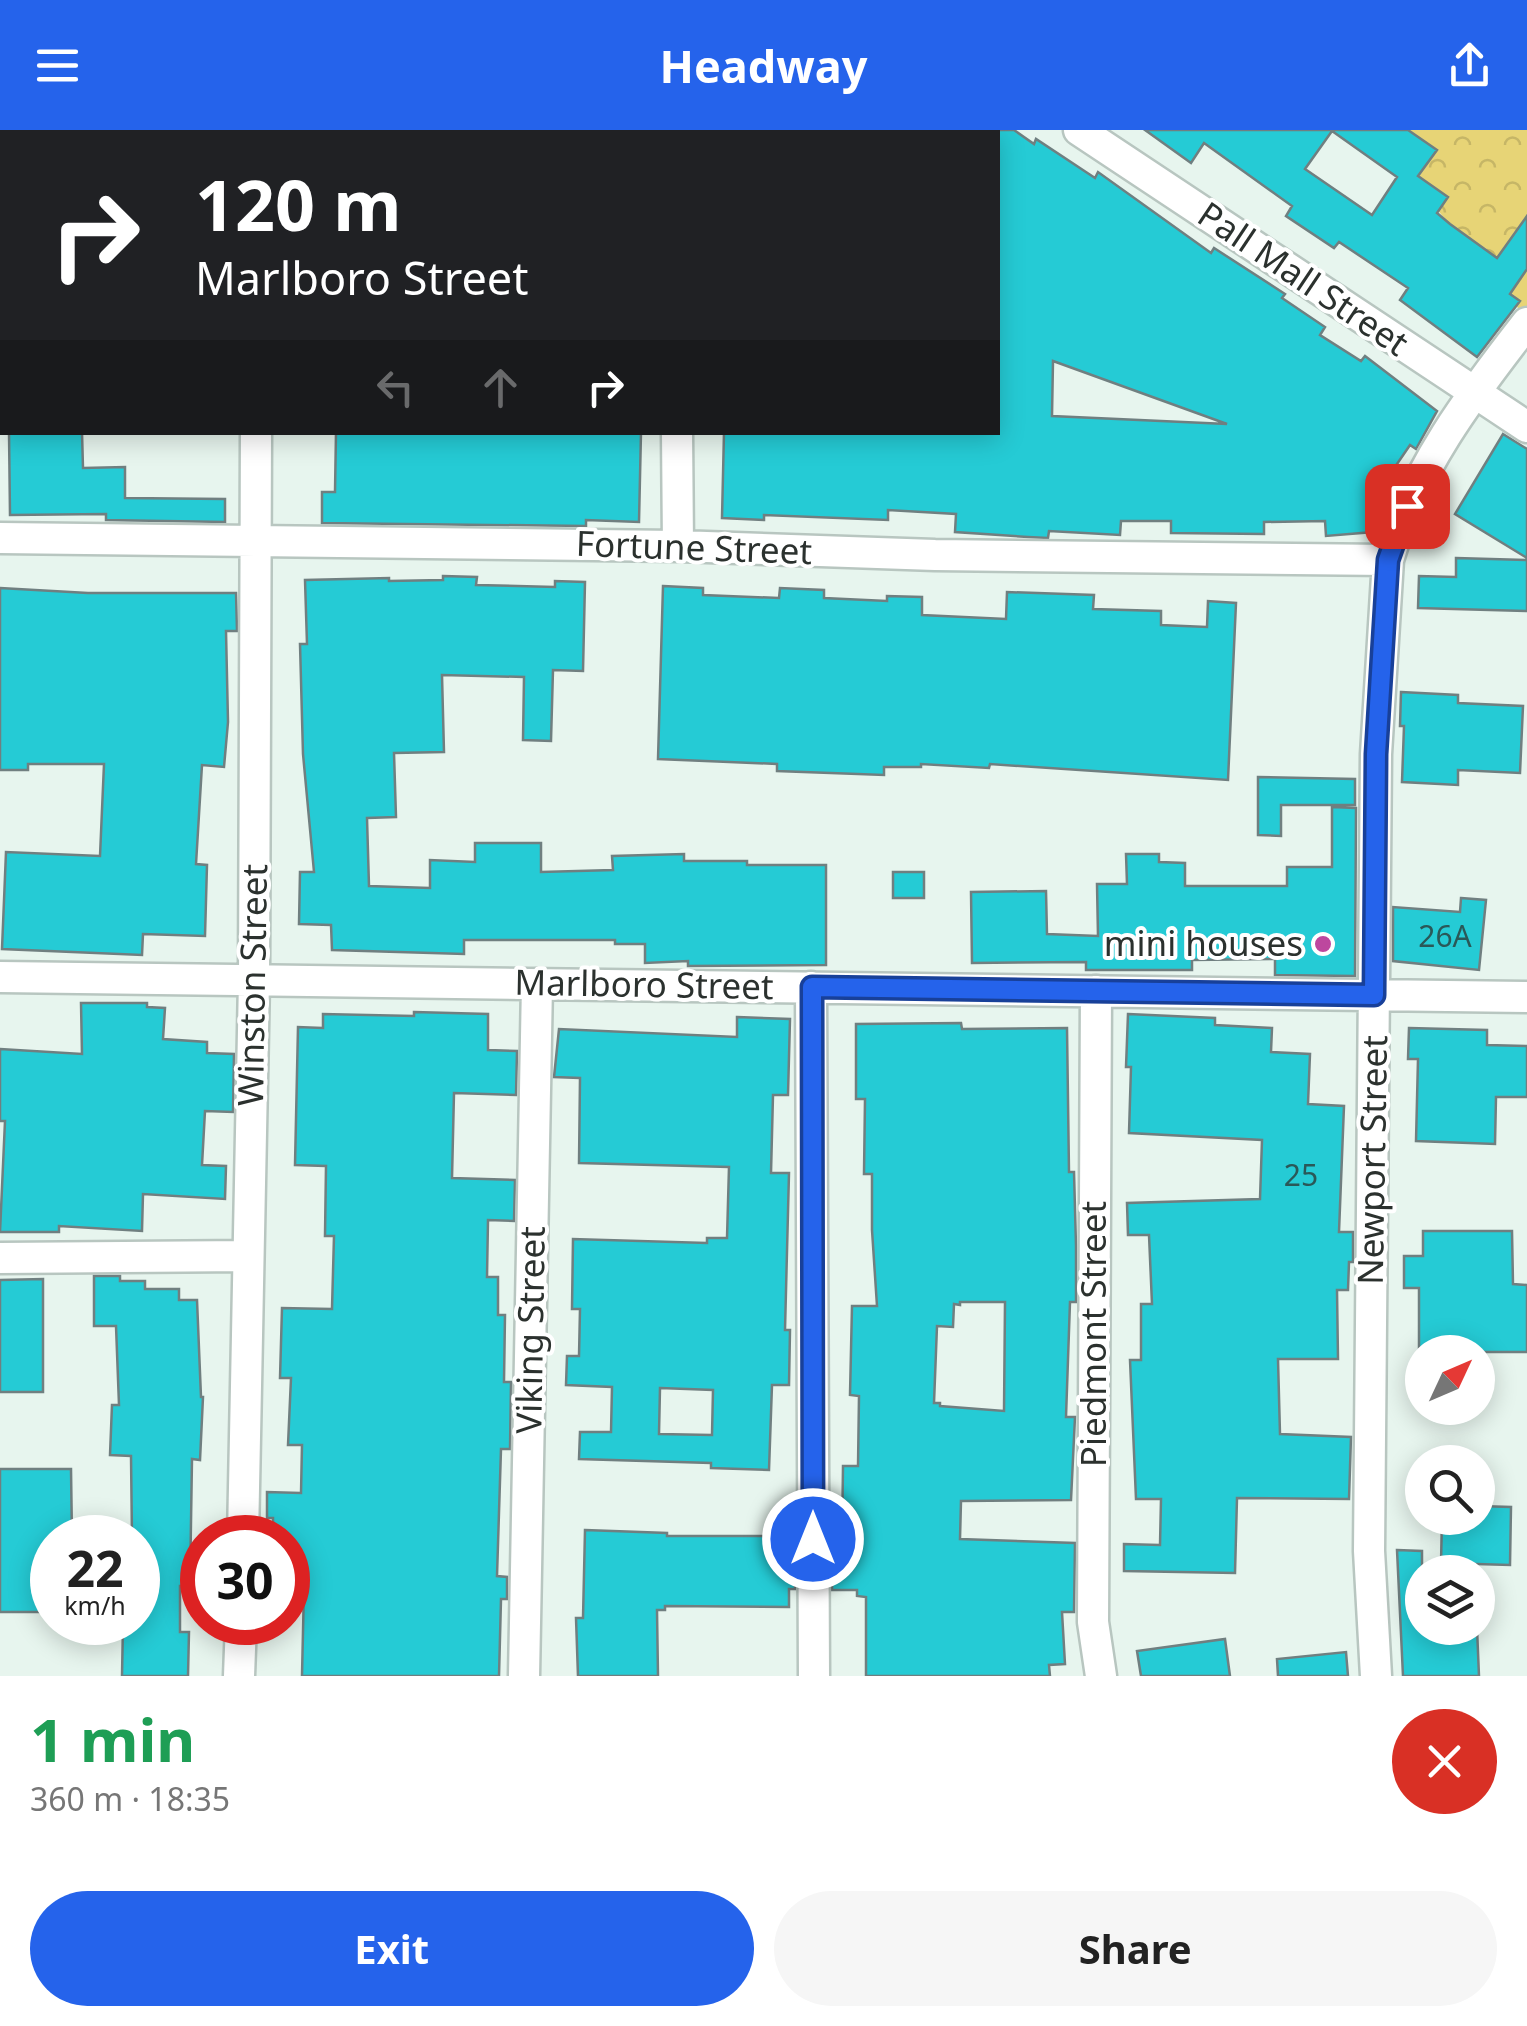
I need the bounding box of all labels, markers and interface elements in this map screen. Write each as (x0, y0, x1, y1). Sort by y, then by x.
text: Headway (660, 35, 867, 96)
icon: menu (30, 38, 85, 93)
icon: share (1442, 38, 1497, 93)
text: 120 m (195, 156, 402, 252)
icon: right (30, 170, 160, 300)
street label: Pall Mall Street (1189, 190, 1418, 366)
text: Marlboro Street (195, 247, 528, 308)
icon: left (368, 360, 423, 415)
icon: ahead (473, 360, 528, 415)
icon: right (578, 360, 633, 415)
pin (1365, 464, 1450, 549)
icon: arrive (1380, 479, 1435, 534)
street label: Fortune Street (575, 519, 813, 574)
street label: Winston Street (226, 863, 277, 1106)
house number: 26A (1418, 915, 1473, 956)
place label: mini houses (1104, 919, 1303, 966)
marker: mini houses (1312, 933, 1334, 955)
street label: Marlboro Street (514, 958, 774, 1009)
street label: Newport Street (1346, 1035, 1397, 1285)
house number: 25 (1284, 1154, 1318, 1195)
street label: Piedmont Street (1069, 1201, 1116, 1467)
street label: Viking Street (504, 1226, 555, 1434)
north arrow (1405, 1335, 1495, 1425)
map controls (1405, 1335, 1495, 1645)
button: search (1405, 1445, 1495, 1535)
position arrow (761, 1487, 865, 1591)
speed limit sign: 30 (180, 1515, 310, 1645)
text: 22 (66, 1534, 124, 1602)
button: layers (1405, 1555, 1495, 1645)
text: km/h (64, 1588, 126, 1622)
text: 1 min (30, 1698, 195, 1780)
button: close (1392, 1709, 1497, 1814)
text: 360 m · 18:35 (30, 1777, 230, 1820)
button: Exit (30, 1891, 754, 2006)
button: Share (774, 1891, 1497, 2006)

